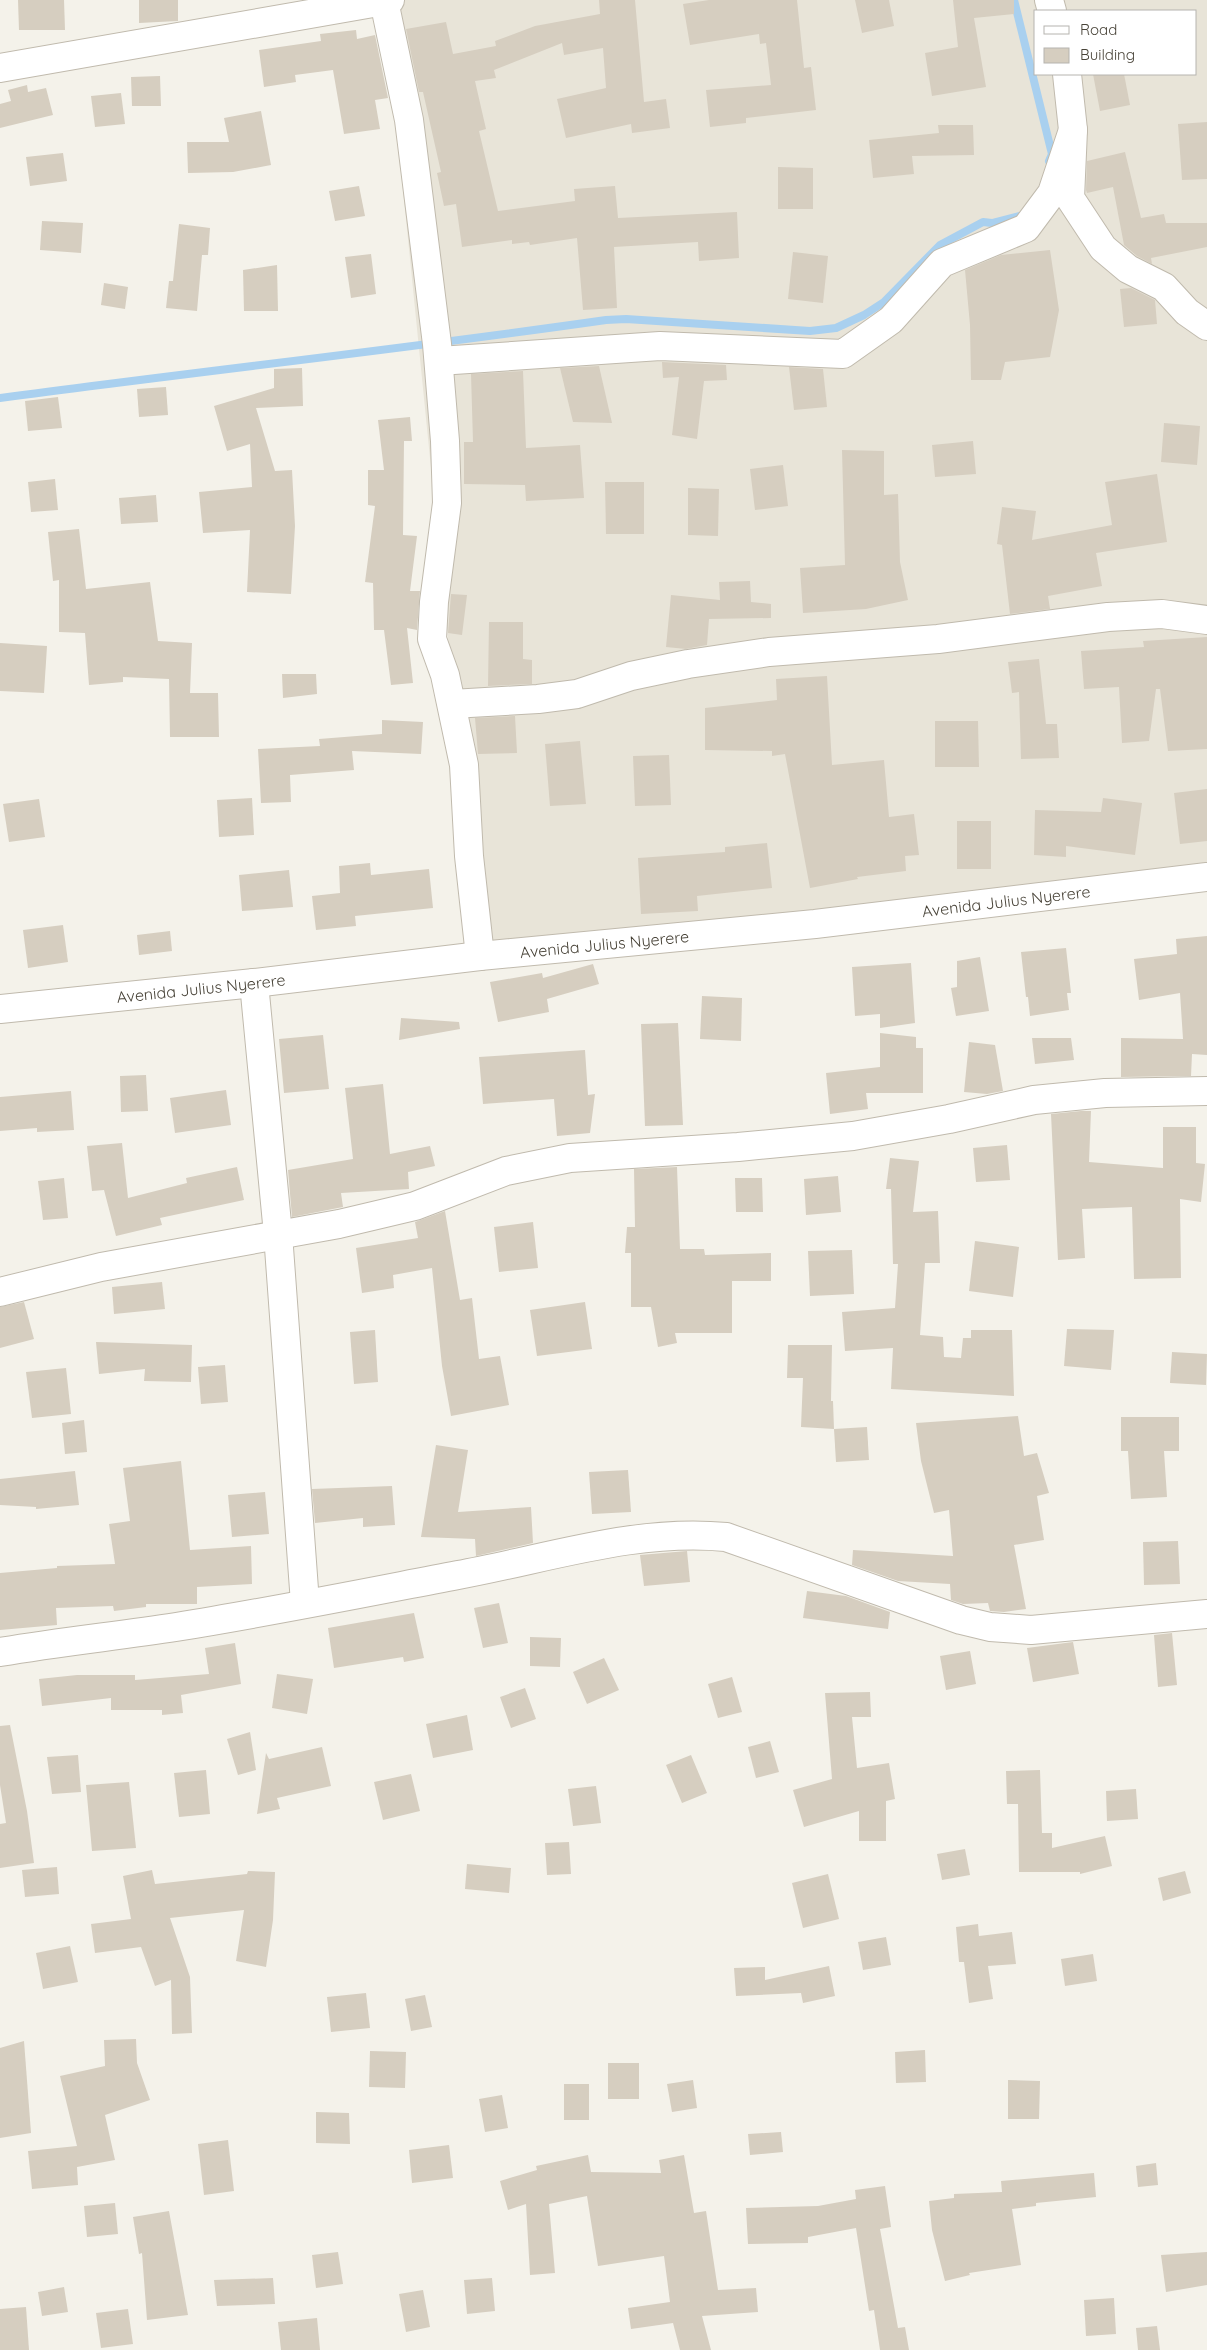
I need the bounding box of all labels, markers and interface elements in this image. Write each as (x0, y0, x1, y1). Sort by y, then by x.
legend (1034, 10, 1197, 75)
text: Road (1080, 20, 1117, 39)
text: Building (1080, 45, 1135, 64)
street label: Avenida Julius Nyerere (921, 881, 1092, 921)
street label: Avenida Julius Nyerere (519, 926, 690, 962)
street label: Avenida Julius Nyerere (116, 969, 286, 1007)

